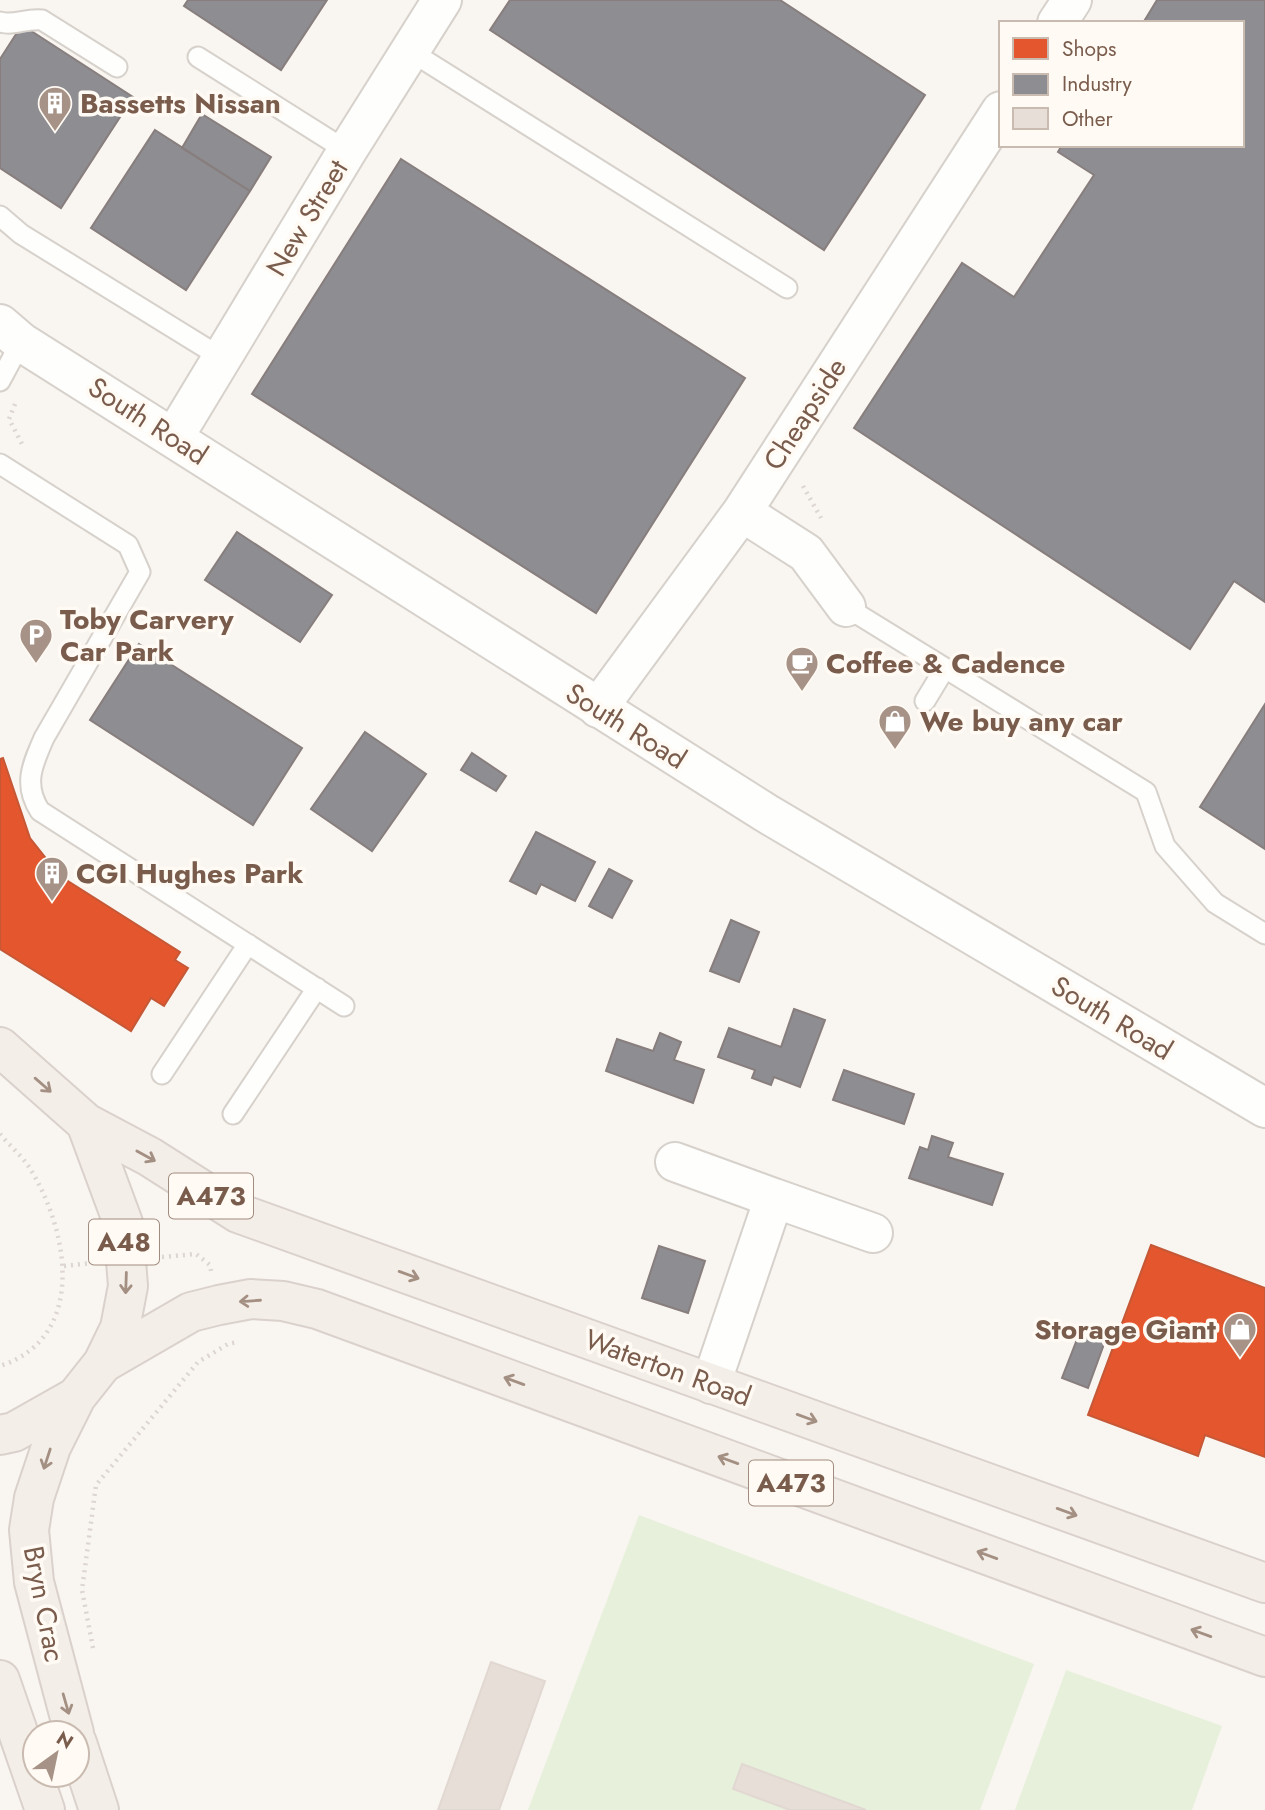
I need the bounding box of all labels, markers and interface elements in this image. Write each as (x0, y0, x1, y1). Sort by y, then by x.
legend (999, 21, 1244, 147)
text: Shops (1062, 34, 1116, 64)
text: Industry (1062, 69, 1133, 99)
place label: Bassetts Nissan (80, 83, 281, 124)
building icon: Bassetts Nissan (36, 84, 74, 133)
text: Other (1062, 104, 1113, 134)
street label: New Street (256, 152, 358, 284)
street label: Cheapside (753, 350, 857, 478)
street label: South Road (80, 367, 216, 475)
place label: Toby Carvery Car Park (60, 599, 234, 672)
parking icon: Toby Carvery Car Park (17, 616, 55, 665)
place label: Coffee & Cadence (826, 643, 1065, 684)
cafe icon: Coffee & Cadence (783, 644, 821, 693)
street label: South Road (558, 673, 694, 779)
place label: We buy any car (920, 701, 1123, 742)
shop icon: We buy any car (876, 702, 914, 751)
place label: CGI Hughes Park (76, 853, 303, 894)
building icon: CGI Hughes Park (33, 854, 71, 903)
street label: South Road (1043, 966, 1181, 1070)
one-way arrow (34, 1077, 52, 1093)
one-way arrow (135, 1150, 156, 1163)
road number: A473 (169, 1174, 253, 1218)
road number: A48 (89, 1219, 159, 1264)
one-way arrow (397, 1270, 419, 1282)
one-way arrow (120, 1271, 133, 1294)
one-way arrow (239, 1295, 261, 1308)
place label: Storage Giant (1034, 1309, 1216, 1350)
shop icon: Storage Giant (1221, 1310, 1259, 1359)
street label: Waterton Road (579, 1319, 757, 1417)
one-way arrow (504, 1374, 526, 1386)
one-way arrow (796, 1413, 818, 1425)
one-way arrow (40, 1447, 52, 1469)
one-way arrow (717, 1452, 739, 1465)
road number: A473 (749, 1460, 833, 1506)
one-way arrow (1056, 1507, 1078, 1519)
street label: Bryn Crac (13, 1543, 75, 1665)
one-way arrow (977, 1548, 999, 1560)
one-way arrow (1190, 1626, 1212, 1639)
one-way arrow (60, 1692, 73, 1715)
north arrow (21, 1719, 91, 1789)
text: N (51, 1725, 79, 1756)

